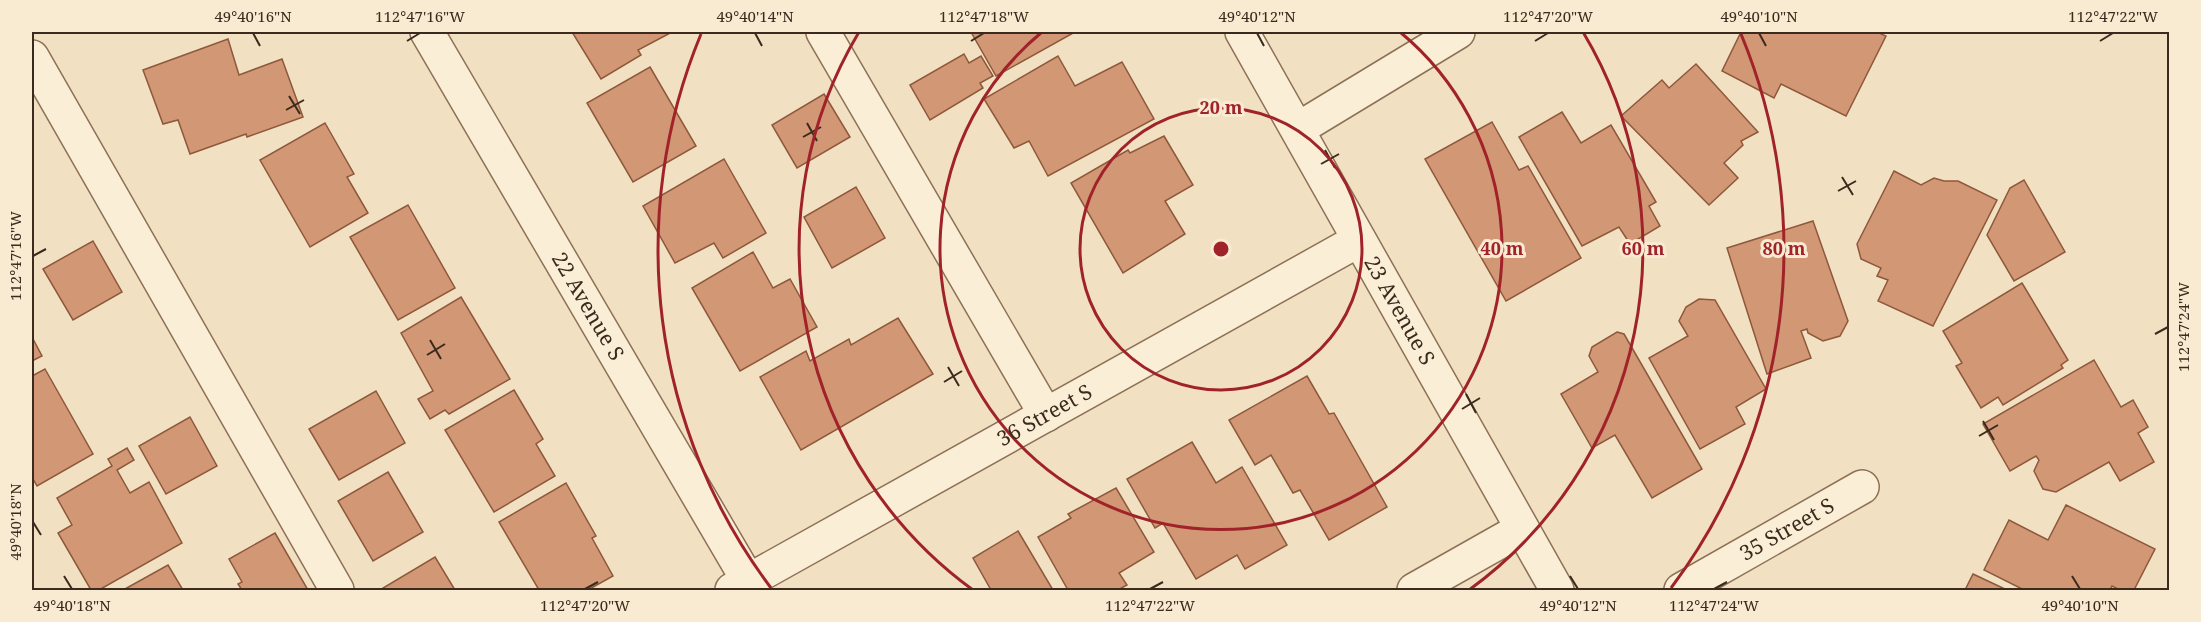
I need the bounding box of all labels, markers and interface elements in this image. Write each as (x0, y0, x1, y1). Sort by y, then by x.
text: 49°40'16"N (214, 6, 292, 26)
text: 112°47'16"W (375, 6, 465, 26)
text: 49°40'14"N (716, 6, 794, 26)
text: 112°47'18"W (939, 6, 1029, 26)
text: 49°40'12"N (1218, 6, 1296, 26)
text: 112°47'20"W (1503, 6, 1593, 26)
text: 49°40'10"N (1720, 6, 1798, 26)
text: 112°47'22"W (2068, 6, 2158, 26)
text: 20 m (1200, 95, 1243, 119)
text: 112°47'16"W (5, 211, 25, 301)
text: 40 m (1481, 236, 1524, 260)
text: 60 m (1622, 236, 1665, 260)
text: 80 m (1763, 236, 1806, 260)
centre of rings (1211, 239, 1231, 259)
street label: 22 Avenue S (546, 247, 631, 365)
street label: 23 Avenue S (1358, 251, 1442, 370)
text: 112°47'24"W (2173, 282, 2193, 372)
street label: 36 Street S (992, 377, 1097, 452)
text: 49°40'18"N (5, 483, 25, 561)
street label: 35 Street S (1734, 491, 1839, 567)
text: 49°40'18"N (33, 595, 111, 615)
text: 112°47'20"W (540, 595, 630, 615)
text: 112°47'22"W (1105, 595, 1195, 615)
text: 49°40'12"N (1539, 595, 1617, 615)
text: 112°47'24"W (1669, 595, 1759, 615)
text: 49°40'10"N (2041, 595, 2119, 615)

